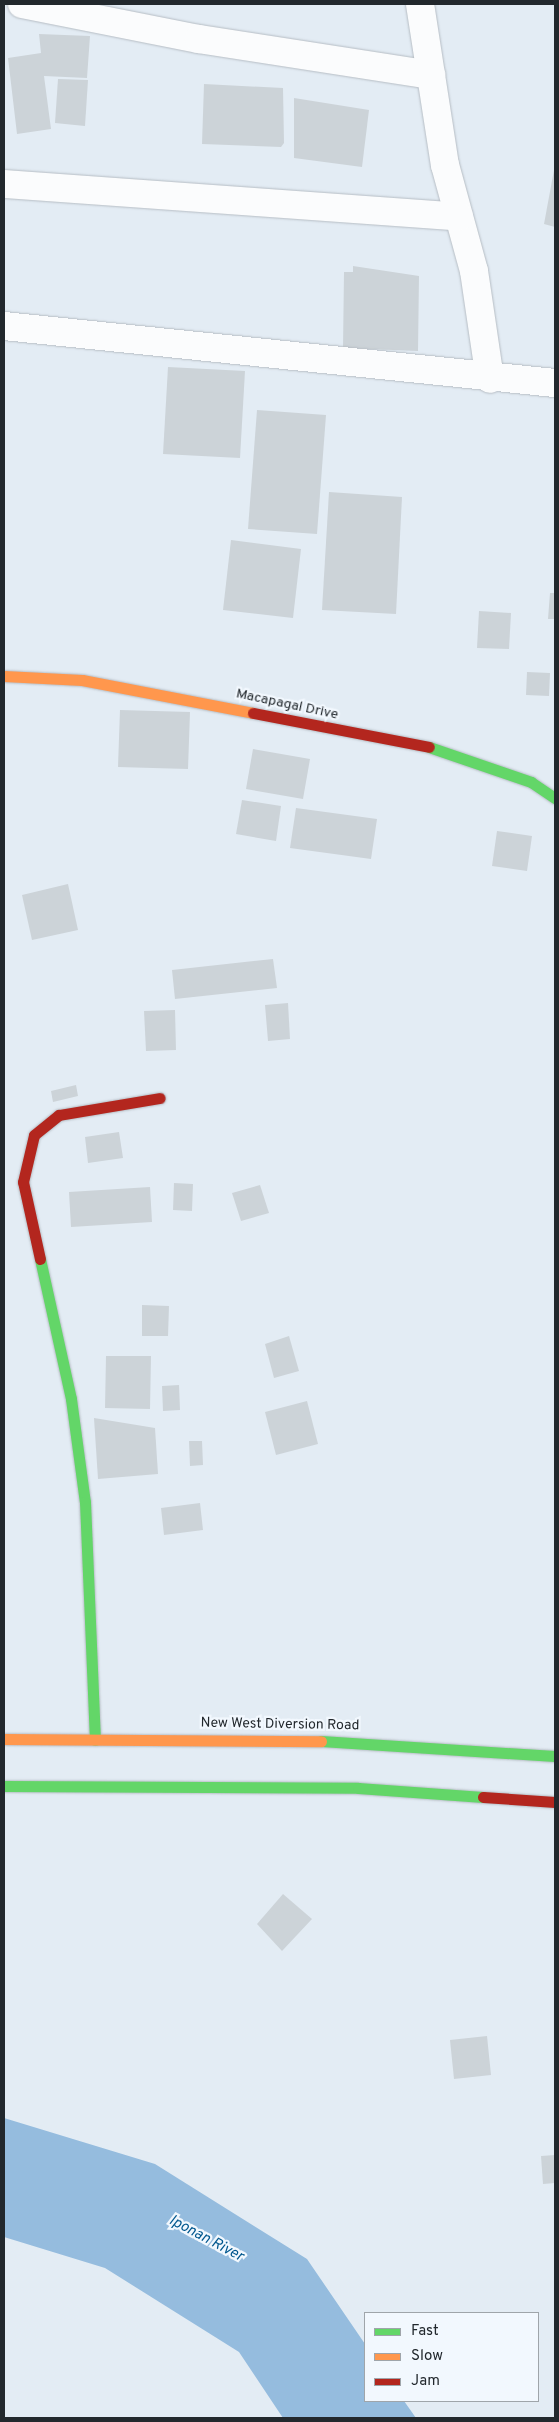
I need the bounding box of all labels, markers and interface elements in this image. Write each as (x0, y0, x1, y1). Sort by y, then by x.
street label: Macapagal Drive (234, 686, 340, 724)
street label: New West Diversion Road (200, 1715, 360, 1735)
water label: Iponan River (166, 2212, 246, 2266)
legend (364, 2312, 539, 2402)
text: Fast (411, 2322, 439, 2341)
text: Slow (411, 2347, 443, 2366)
text: Jam (411, 2372, 440, 2391)

